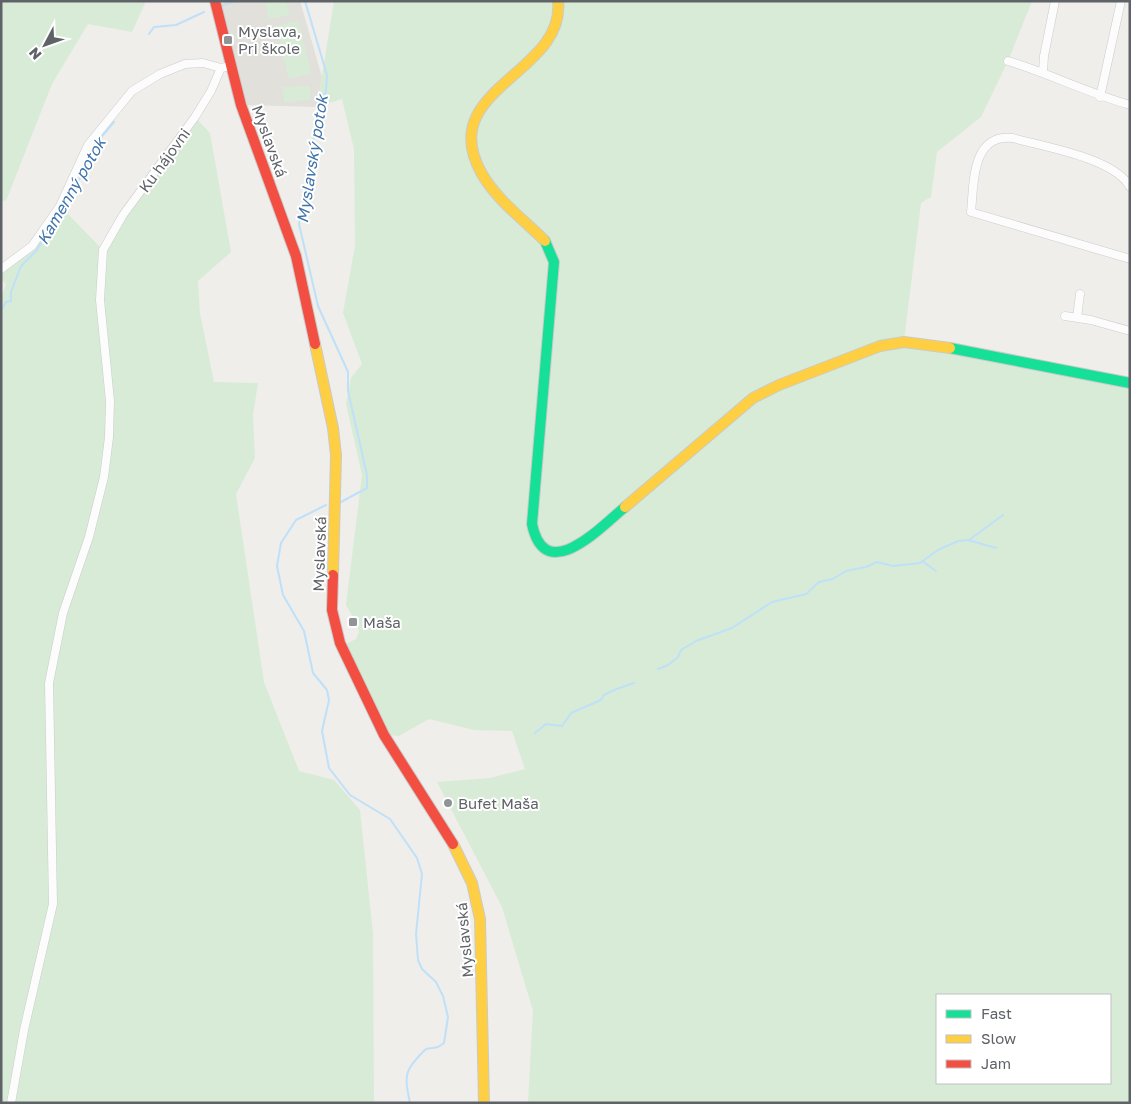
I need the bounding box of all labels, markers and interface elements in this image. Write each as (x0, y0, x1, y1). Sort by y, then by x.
north arrow (20, 20, 70, 70)
place label: Myslava, Pri škole (238, 22, 301, 57)
marker: Myslava, Pri škole (222, 34, 234, 46)
text: N (25, 44, 45, 63)
water label: Myslavský potok (292, 92, 332, 224)
street label: Myslavská (249, 102, 291, 180)
street label: Ku hájovni (135, 124, 193, 196)
water label: Kamenný potok (32, 132, 111, 248)
street label: Myslavská (309, 516, 329, 592)
place label: Maša (363, 613, 401, 631)
marker: Maša (347, 616, 359, 628)
place label: Bufet Maša (458, 794, 539, 812)
marker: Bufet Maša (442, 797, 454, 809)
street label: Myslavská (452, 902, 476, 978)
legend (936, 994, 1111, 1084)
text: Fast (981, 1004, 1012, 1022)
text: Slow (981, 1029, 1016, 1047)
text: Jam (981, 1054, 1011, 1072)

